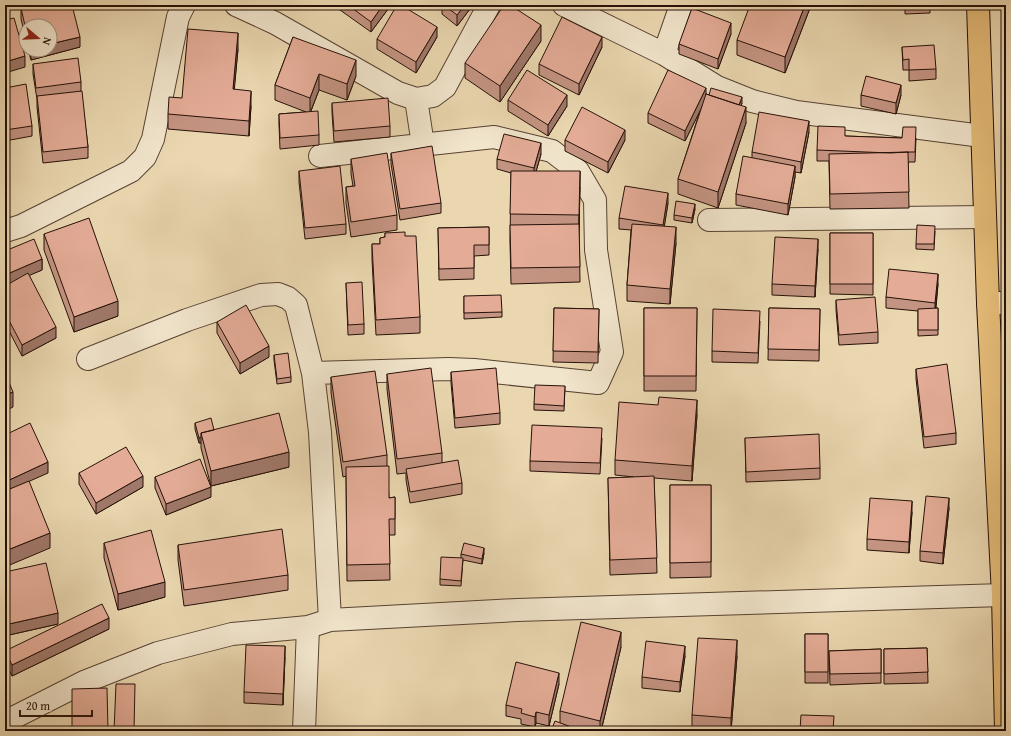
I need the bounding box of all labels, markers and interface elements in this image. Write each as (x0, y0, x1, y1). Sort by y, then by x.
north arrow (18, 18, 58, 58)
text: N (38, 35, 56, 48)
scale bar (20, 692, 92, 718)
text: 20 m (26, 697, 50, 714)

